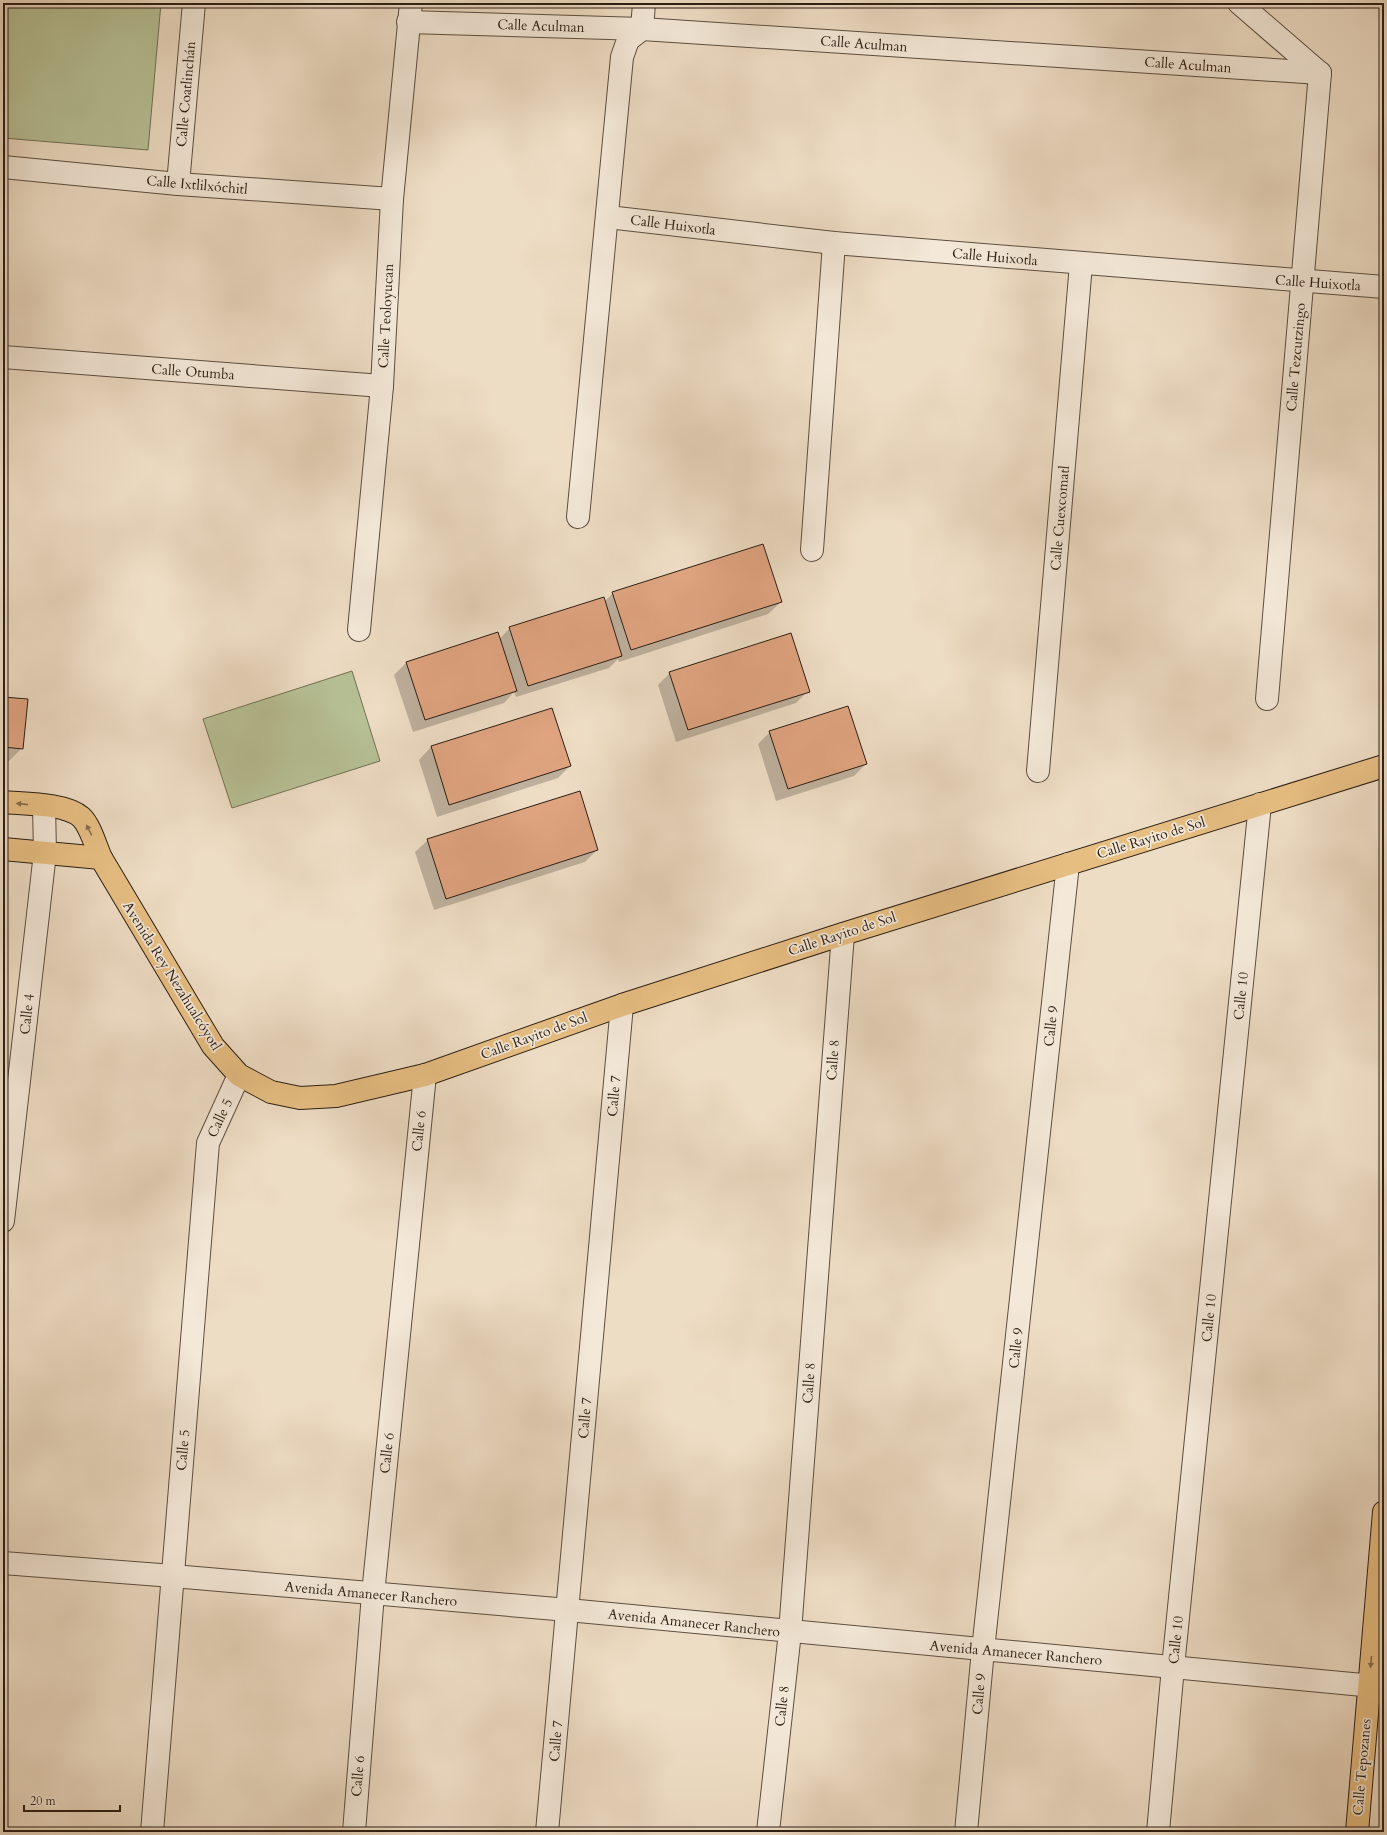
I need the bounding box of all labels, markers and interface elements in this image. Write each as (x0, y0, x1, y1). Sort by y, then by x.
street label: Calle Aculman (497, 15, 585, 37)
street label: Calle Aculman (820, 31, 908, 57)
street label: Calle Coatlinchán (172, 40, 200, 148)
street label: Calle Aculman (1144, 52, 1232, 78)
street label: Calle Ixtlilxóchitl (146, 171, 249, 199)
street label: Calle Huixotla (629, 210, 717, 240)
street label: Calle Huixotla (951, 244, 1039, 270)
street label: Calle Teoloyucan (374, 263, 398, 369)
street label: Calle Huixotla (1275, 271, 1361, 295)
street label: Calle Tezcutzingo (1282, 301, 1310, 412)
street label: Calle Otumba (151, 360, 235, 384)
street label: Calle Cuexcomatl (1046, 464, 1074, 571)
one-way arrow (16, 800, 28, 807)
street label: Calle Rayito de Sol (1094, 812, 1208, 864)
one-way arrow (86, 825, 92, 836)
street label: Avenida Rey Nezahualcóyotl (118, 898, 226, 1054)
street label: Calle Rayito de Sol (786, 907, 899, 960)
street label: Calle 10 (1229, 971, 1253, 1021)
street label: Calle 4 (15, 993, 39, 1035)
street label: Calle 9 (1039, 1005, 1063, 1047)
street label: Calle Rayito de Sol (478, 1008, 591, 1064)
street label: Calle 8 (822, 1039, 844, 1081)
street label: Calle 7 (603, 1075, 625, 1117)
street label: Calle 5 (203, 1095, 237, 1141)
street label: Calle 6 (407, 1110, 431, 1152)
street label: Calle 10 (1197, 1293, 1221, 1343)
street label: Calle 9 (1004, 1327, 1028, 1369)
street label: Calle 8 (798, 1362, 820, 1404)
street label: Calle 7 (574, 1397, 596, 1439)
street label: Calle 5 (172, 1429, 194, 1471)
street label: Calle 6 (375, 1432, 399, 1474)
street label: Avenida Amanecer Ranchero (284, 1577, 458, 1611)
street label: Avenida Amanecer Ranchero (607, 1605, 782, 1642)
street label: Calle 10 (1164, 1615, 1188, 1665)
street label: Avenida Amanecer Ranchero (929, 1636, 1103, 1670)
one-way arrow (1368, 1656, 1375, 1668)
street label: Calle 9 (968, 1673, 990, 1715)
street label: Calle 8 (770, 1685, 794, 1727)
street label: Calle Tepozanes (1348, 1718, 1376, 1816)
street label: Calle 7 (545, 1720, 567, 1762)
street label: Calle 6 (347, 1755, 369, 1797)
scale bar (24, 1787, 120, 1813)
text: 20 m (30, 1793, 57, 1809)

